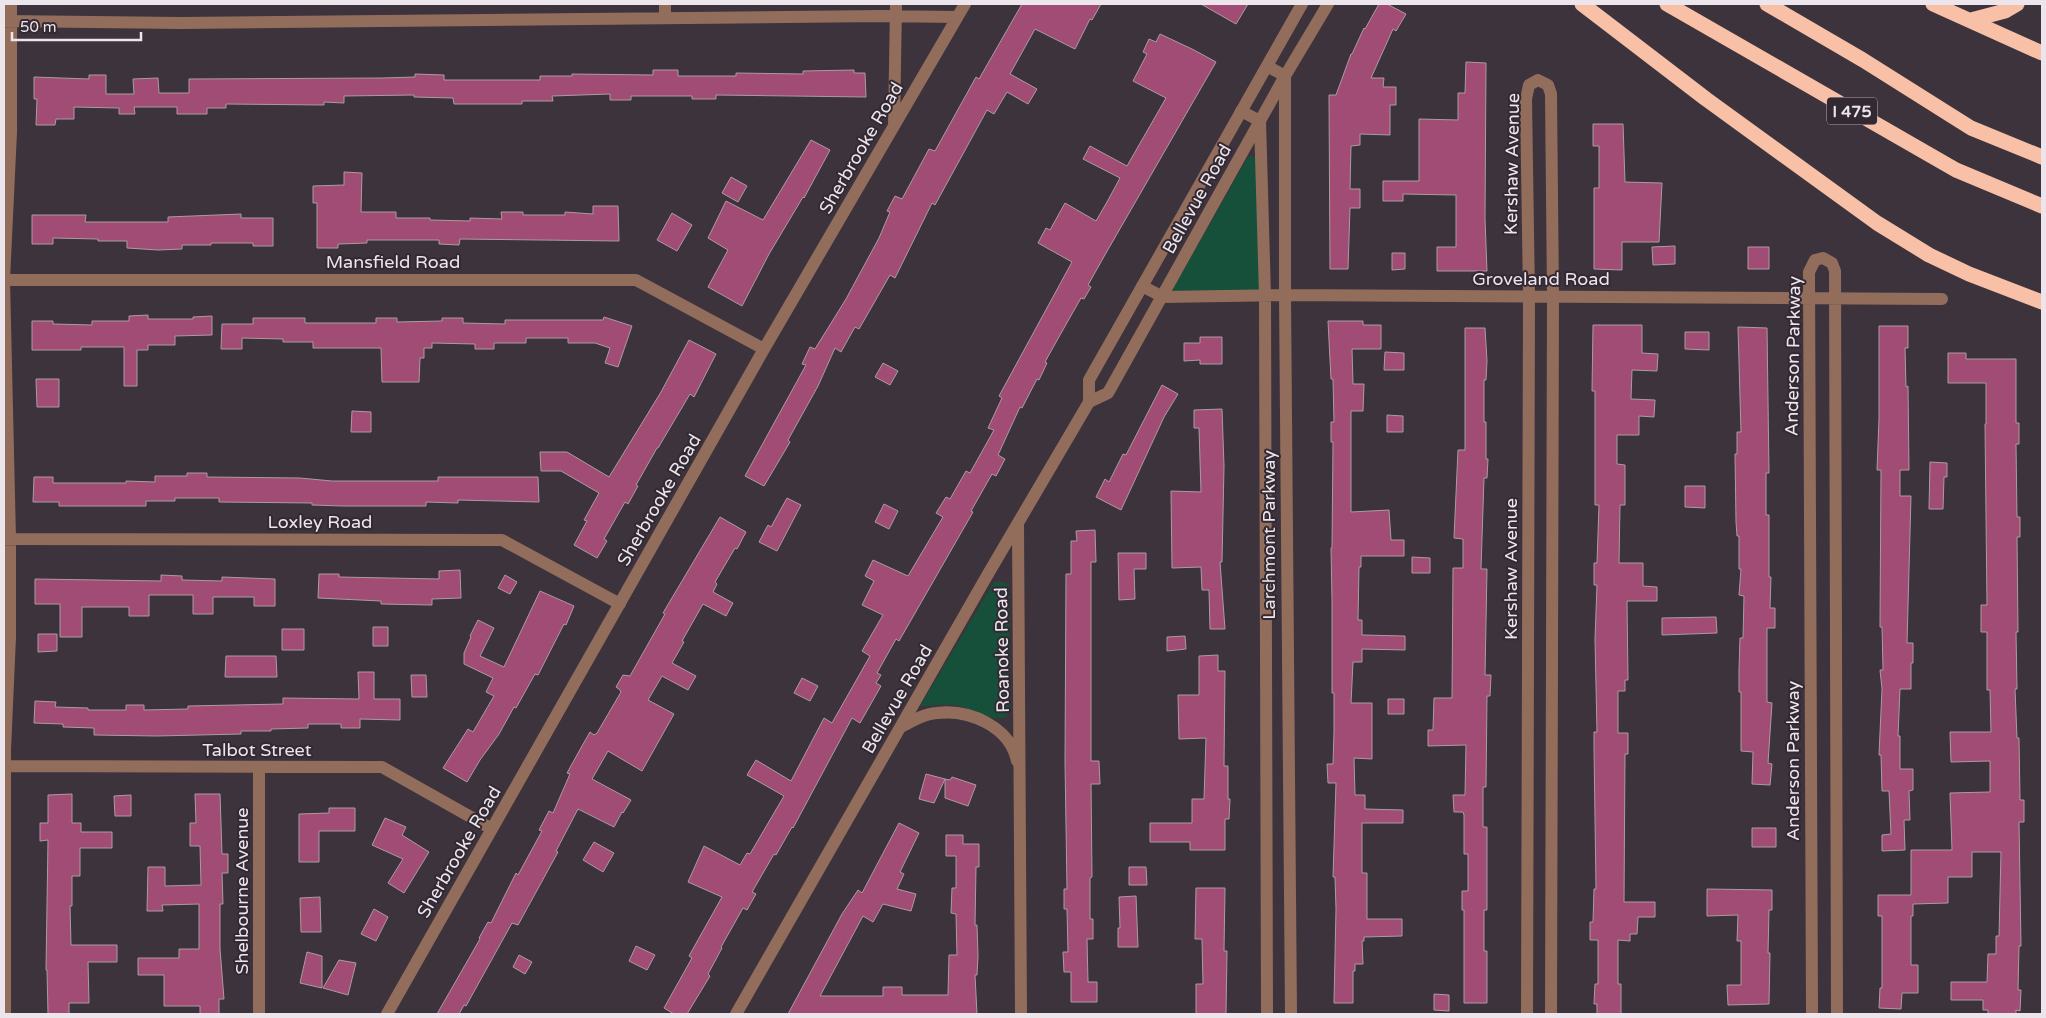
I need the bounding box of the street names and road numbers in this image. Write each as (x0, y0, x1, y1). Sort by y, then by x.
street label: Sherbrooke Road (814, 78, 908, 218)
street label: Kershaw Avenue (1500, 93, 1524, 235)
road number: I 475 (1827, 98, 1877, 124)
street label: Bellevue Road (1158, 140, 1236, 258)
street label: Mansfield Road (326, 251, 460, 273)
street label: Groveland Road (1472, 268, 1610, 290)
street label: Anderson Parkway (1781, 275, 1805, 436)
street label: Sherbrooke Road (612, 430, 706, 570)
street label: Larchmont Parkway (1258, 450, 1280, 620)
street label: Kershaw Avenue (1500, 498, 1522, 640)
street label: Loxley Road (268, 511, 372, 533)
street label: Roanoke Road (990, 587, 1014, 713)
street label: Bellevue Road (857, 641, 937, 757)
street label: Anderson Parkway (1782, 681, 1804, 841)
street label: Talbot Street (202, 739, 312, 761)
street label: Sherbrooke Road (412, 782, 506, 922)
street label: Shelbourne Avenue (231, 808, 253, 975)

